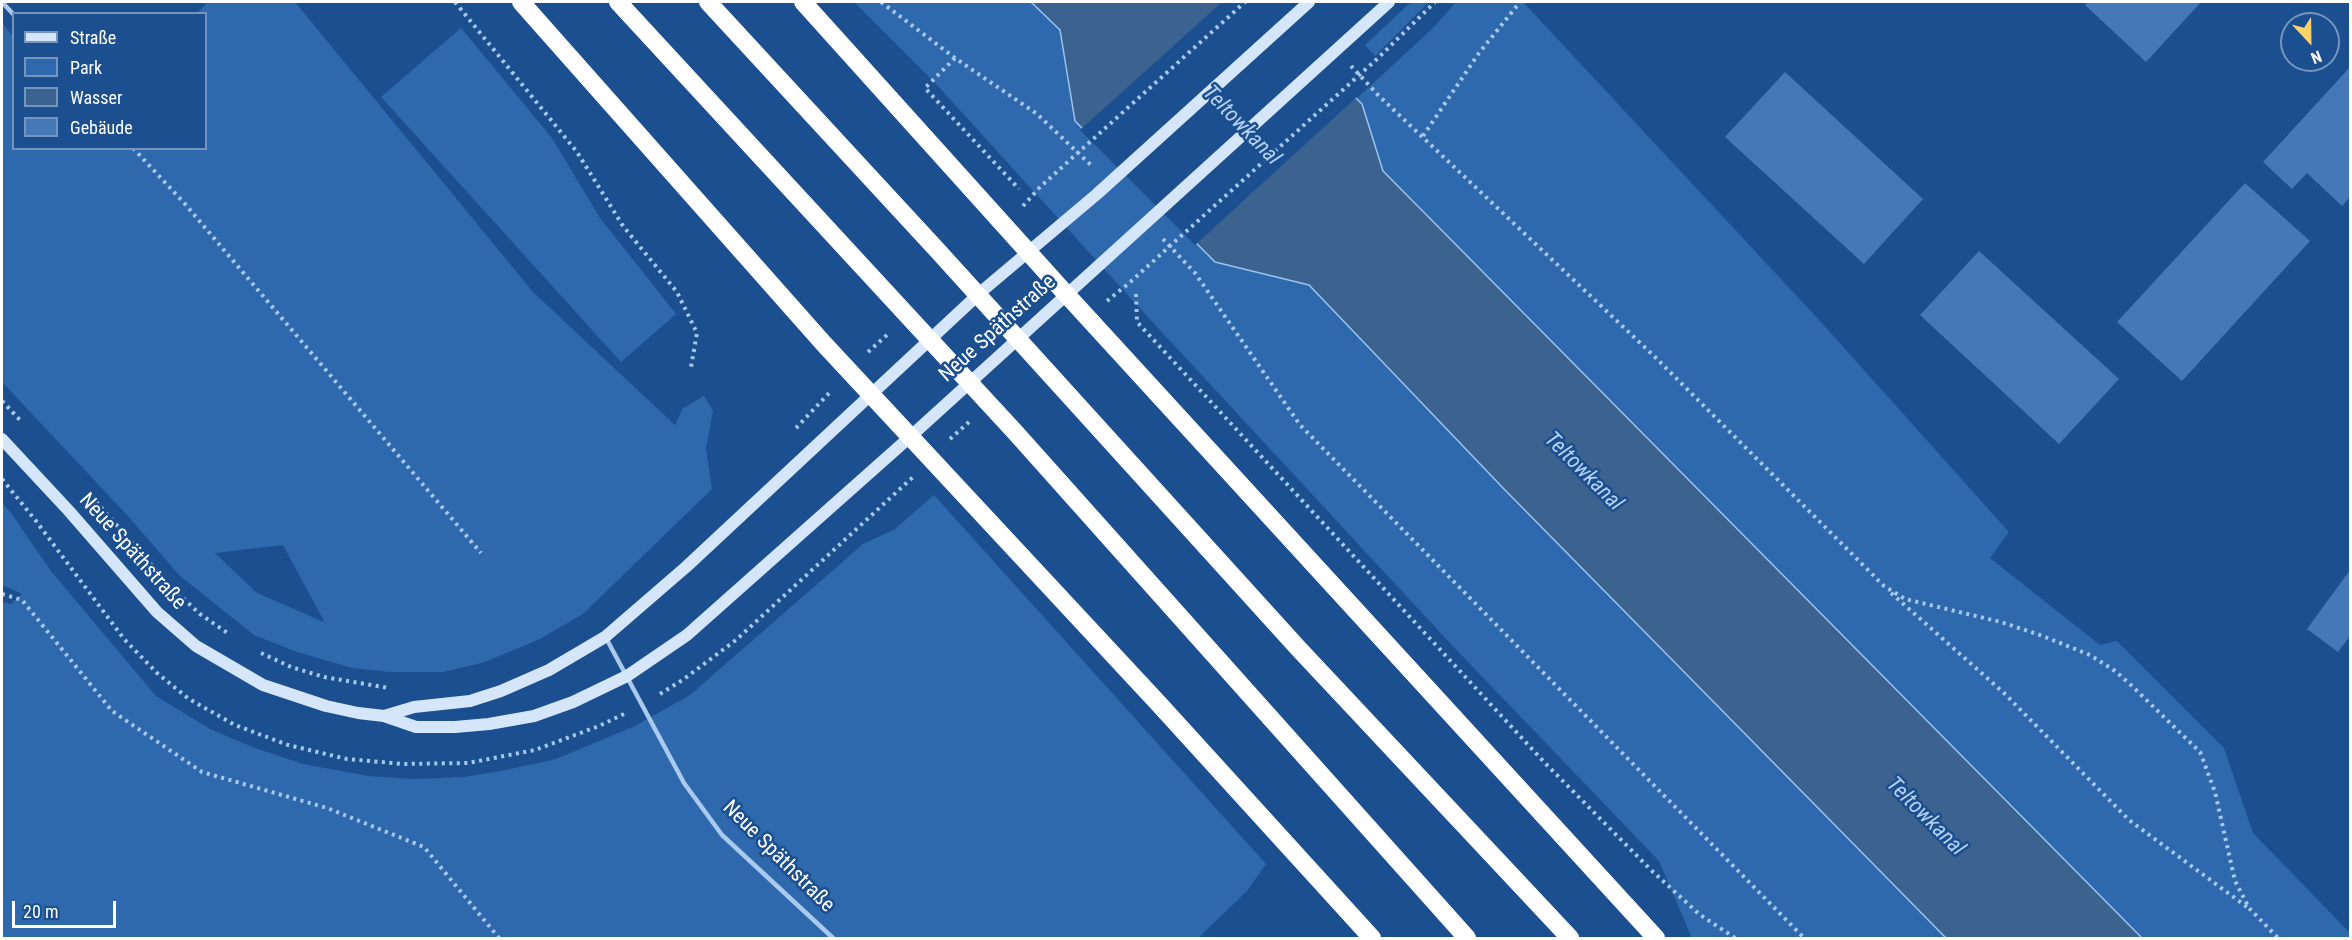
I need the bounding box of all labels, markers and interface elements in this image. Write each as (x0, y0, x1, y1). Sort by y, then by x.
legend (12, 12, 207, 150)
north arrow (2280, 12, 2340, 72)
text: Straße (70, 27, 116, 48)
text: N (2308, 47, 2324, 68)
text: Park (70, 57, 102, 78)
water label: Teltowkanal (1196, 81, 1286, 171)
text: Wasser (70, 87, 122, 108)
text: Gebäude (70, 117, 133, 138)
street label: Neue Späthstraße (935, 270, 1061, 388)
water label: Teltowkanal (1538, 427, 1628, 517)
street label: Neue Späthstraße (73, 489, 191, 615)
water label: Teltowkanal (1880, 772, 1970, 862)
street label: Neue Späthstraße (717, 796, 839, 918)
scale bar (15, 889, 118, 927)
text: 20 m (23, 901, 58, 922)

